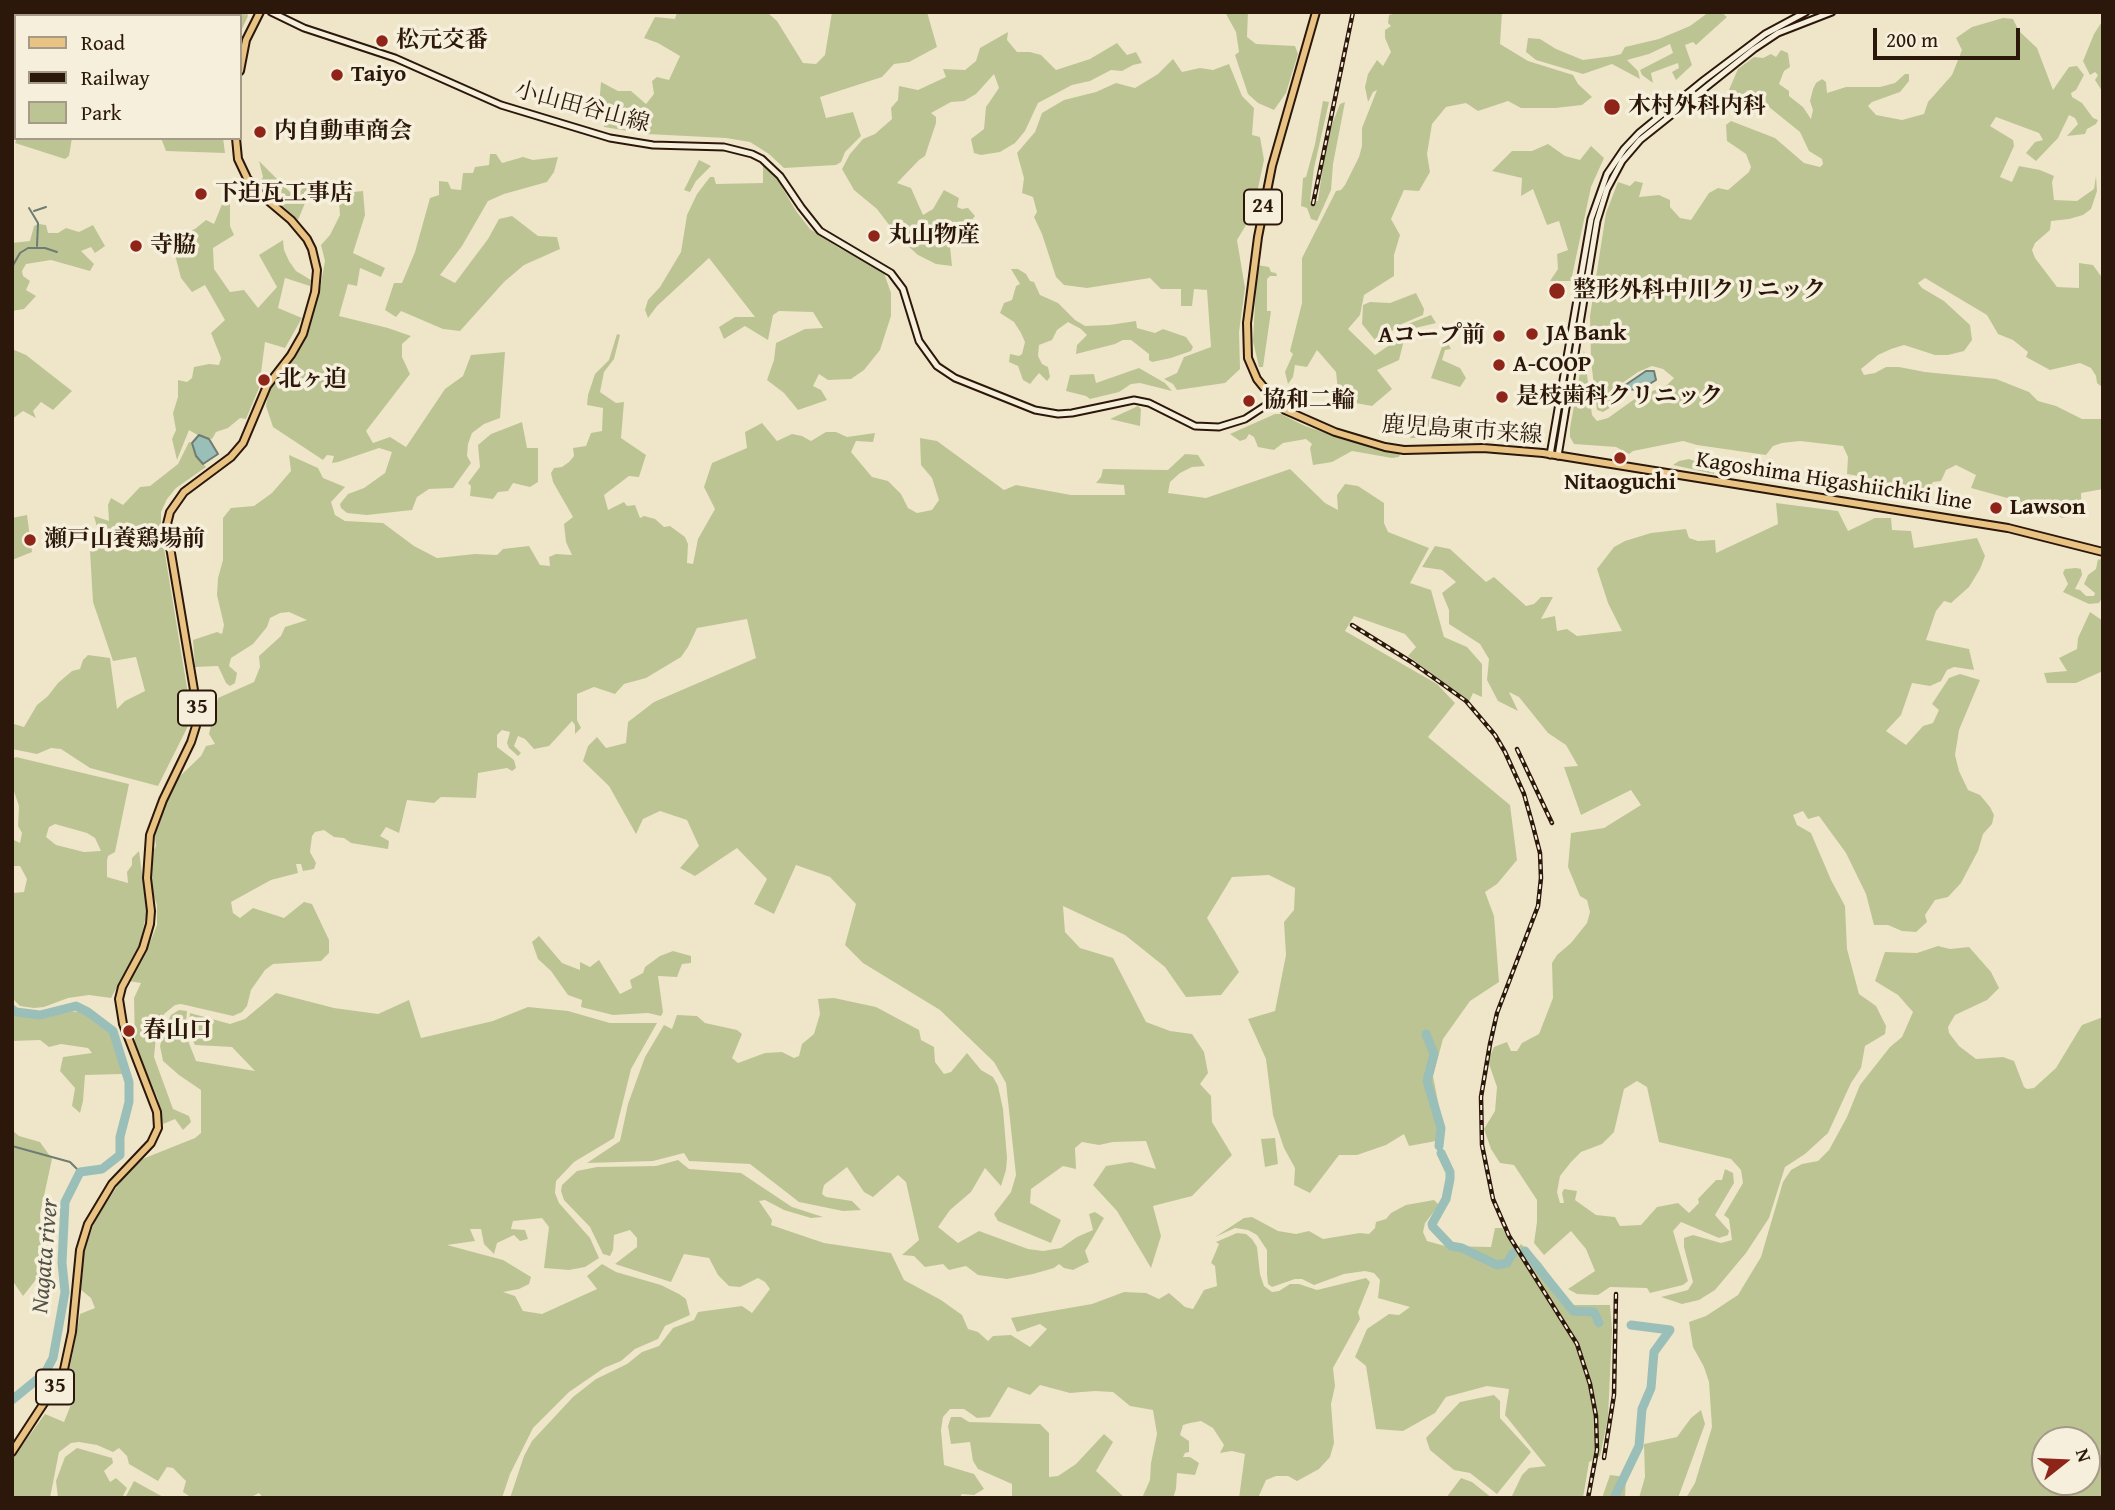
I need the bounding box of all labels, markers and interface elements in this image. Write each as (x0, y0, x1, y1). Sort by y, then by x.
legend (14, 14, 242, 140)
scale bar (1877, 14, 2024, 58)
text: 200 m (1886, 24, 1938, 55)
text: Road (81, 27, 125, 58)
place label: 松元交番 (396, 27, 488, 55)
marker: 松元交番 (374, 33, 390, 49)
place label: Taiyo (351, 61, 406, 89)
text: Railway (81, 62, 150, 93)
marker: Taiyo (329, 67, 345, 83)
street label: 小山田谷山線 (512, 77, 652, 139)
place label: 木村外科内科 (1628, 93, 1766, 121)
text: Park (81, 97, 122, 128)
marker: 木村外科内科 (1602, 97, 1622, 117)
place label: 内自動車商会 (274, 118, 412, 146)
marker: 内自動車商会 (252, 124, 268, 140)
place label: 下迫瓦工事店 (215, 180, 353, 208)
marker: 下迫瓦工事店 (193, 186, 209, 202)
road number: 24 (1244, 190, 1282, 224)
place label: 丸山物産 (888, 222, 980, 250)
marker: 丸山物産 (866, 228, 882, 244)
place label: 寺脇 (150, 232, 196, 260)
marker: 寺脇 (128, 238, 144, 254)
place label: 整形外科中川クリニック (1573, 277, 1826, 305)
marker: 整形外科中川クリニック (1547, 281, 1567, 301)
place label: JA Bank (1546, 320, 1626, 348)
place label: Aコープ前 (1378, 322, 1485, 350)
marker: JA Bank (1524, 326, 1540, 342)
marker: Aコープ前 (1491, 328, 1507, 344)
place label: A-COOP (1513, 351, 1591, 379)
marker: A-COOP (1491, 357, 1507, 373)
place label: 北ヶ迫 (278, 366, 347, 394)
marker: 北ヶ迫 (256, 372, 272, 388)
place label: 是枝歯科クリニック (1516, 383, 1723, 411)
place label: 協和二輪 (1263, 387, 1355, 415)
marker: 是枝歯科クリニック (1494, 389, 1510, 405)
marker: 協和二輪 (1241, 393, 1257, 409)
street label: 鹿児島東市来線 (1381, 412, 1543, 450)
street label: Kagoshima Higashiichiki line (1694, 447, 1974, 517)
marker: Nitaoguchi (1612, 450, 1628, 466)
place label: Nitaoguchi (1564, 469, 1676, 497)
place label: Lawson (2010, 494, 2086, 522)
marker: Lawson (1988, 500, 2004, 516)
place label: 瀬戸山養鶏場前 (44, 526, 205, 554)
marker: 瀬戸山養鶏場前 (22, 532, 38, 548)
road number: 35 (178, 690, 216, 726)
place label: 春山口 (143, 1017, 212, 1045)
marker: 春山口 (121, 1023, 137, 1039)
water label: Nagata river (27, 1197, 65, 1315)
road number: 35 (36, 1370, 74, 1404)
north arrow (2031, 1426, 2101, 1496)
text: N (2069, 1445, 2099, 1465)

